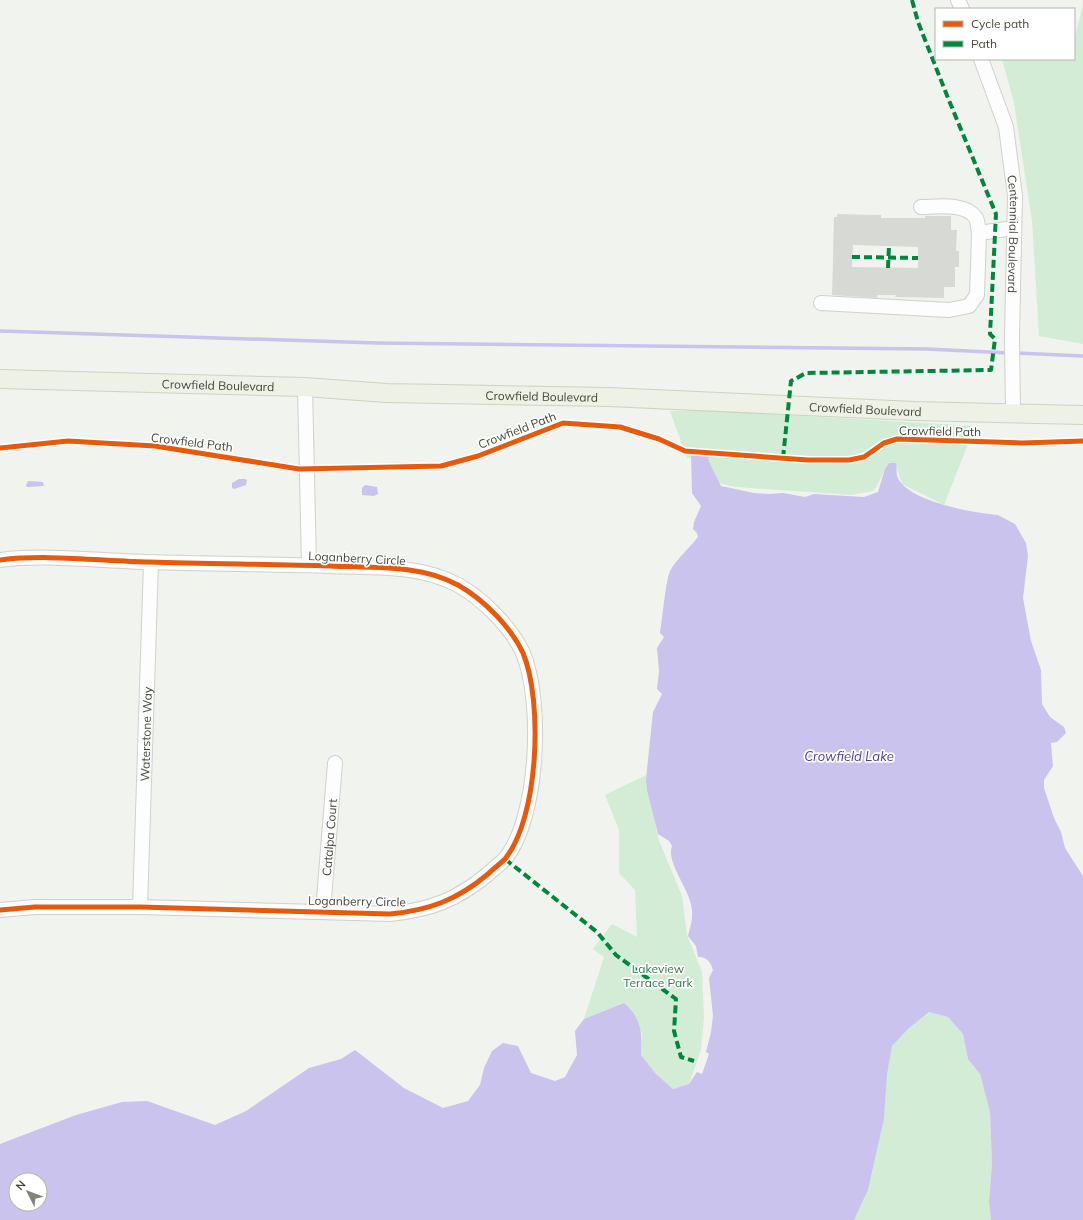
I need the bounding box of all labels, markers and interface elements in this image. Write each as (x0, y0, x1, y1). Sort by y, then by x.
legend (935, 8, 1075, 60)
text: Cycle path (971, 16, 1029, 31)
text: Path (971, 36, 997, 51)
street label: Centennial Boulevard (1005, 174, 1022, 293)
street label: Crowfield Boulevard (161, 376, 274, 394)
street label: Crowfield Boulevard (485, 387, 598, 404)
street label: Crowfield Boulevard (809, 399, 922, 419)
street label: Crowfield Path (476, 408, 558, 452)
street label: Crowfield Path (899, 423, 981, 439)
street label: Crowfield Path (150, 430, 234, 454)
street label: Loganberry Circle (308, 548, 406, 568)
street label: Waterstone Way (137, 686, 155, 782)
water label: Crowfield Lake (804, 748, 894, 764)
street label: Catalpa Court (318, 798, 340, 876)
street label: Loganberry Circle (308, 893, 406, 909)
park label: Lakeview Terrace Park (623, 961, 694, 990)
north arrow (8, 1172, 48, 1212)
text: N (13, 1178, 29, 1193)

